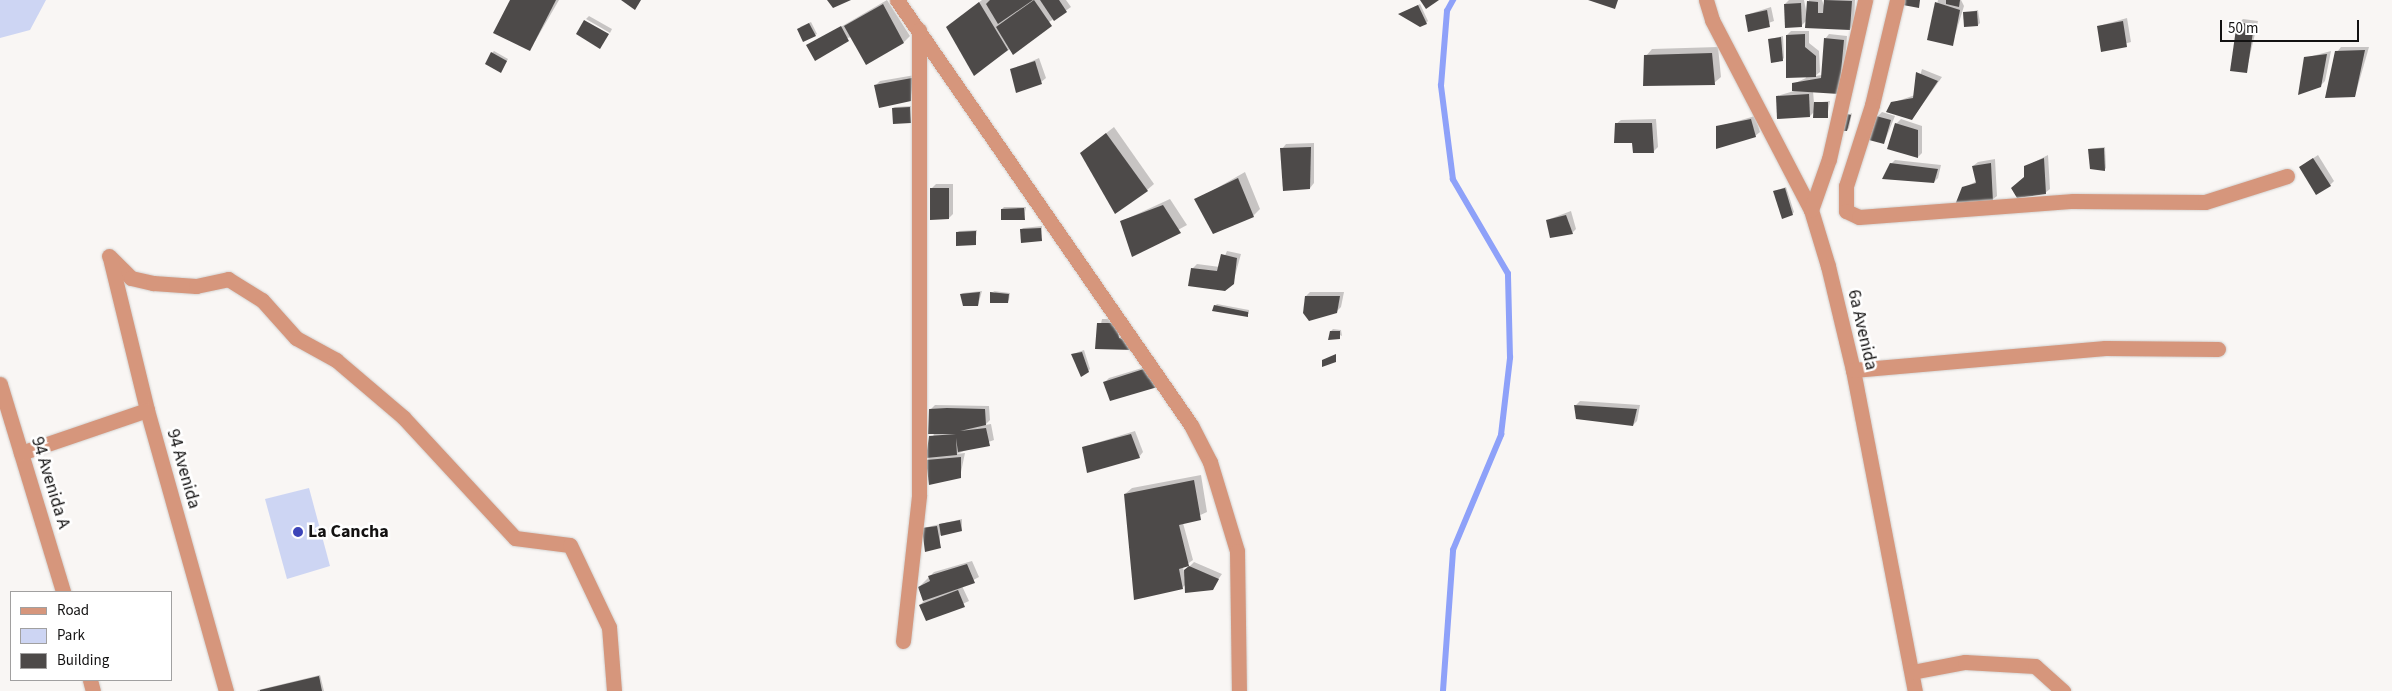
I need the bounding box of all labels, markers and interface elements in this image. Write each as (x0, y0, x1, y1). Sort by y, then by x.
scale bar (2222, 10, 2361, 42)
text: 50 m (2228, 18, 2258, 39)
street label: 6a Avenida (1842, 288, 1882, 372)
street label: 94 Avenida (161, 427, 205, 511)
street label: 94 Avenida A (26, 434, 74, 532)
place label: La Cancha (308, 521, 389, 543)
marker: La Cancha (292, 526, 304, 538)
legend (10, 591, 172, 681)
text: Road (57, 600, 89, 621)
text: Park (57, 625, 85, 646)
text: Building (57, 650, 109, 671)

